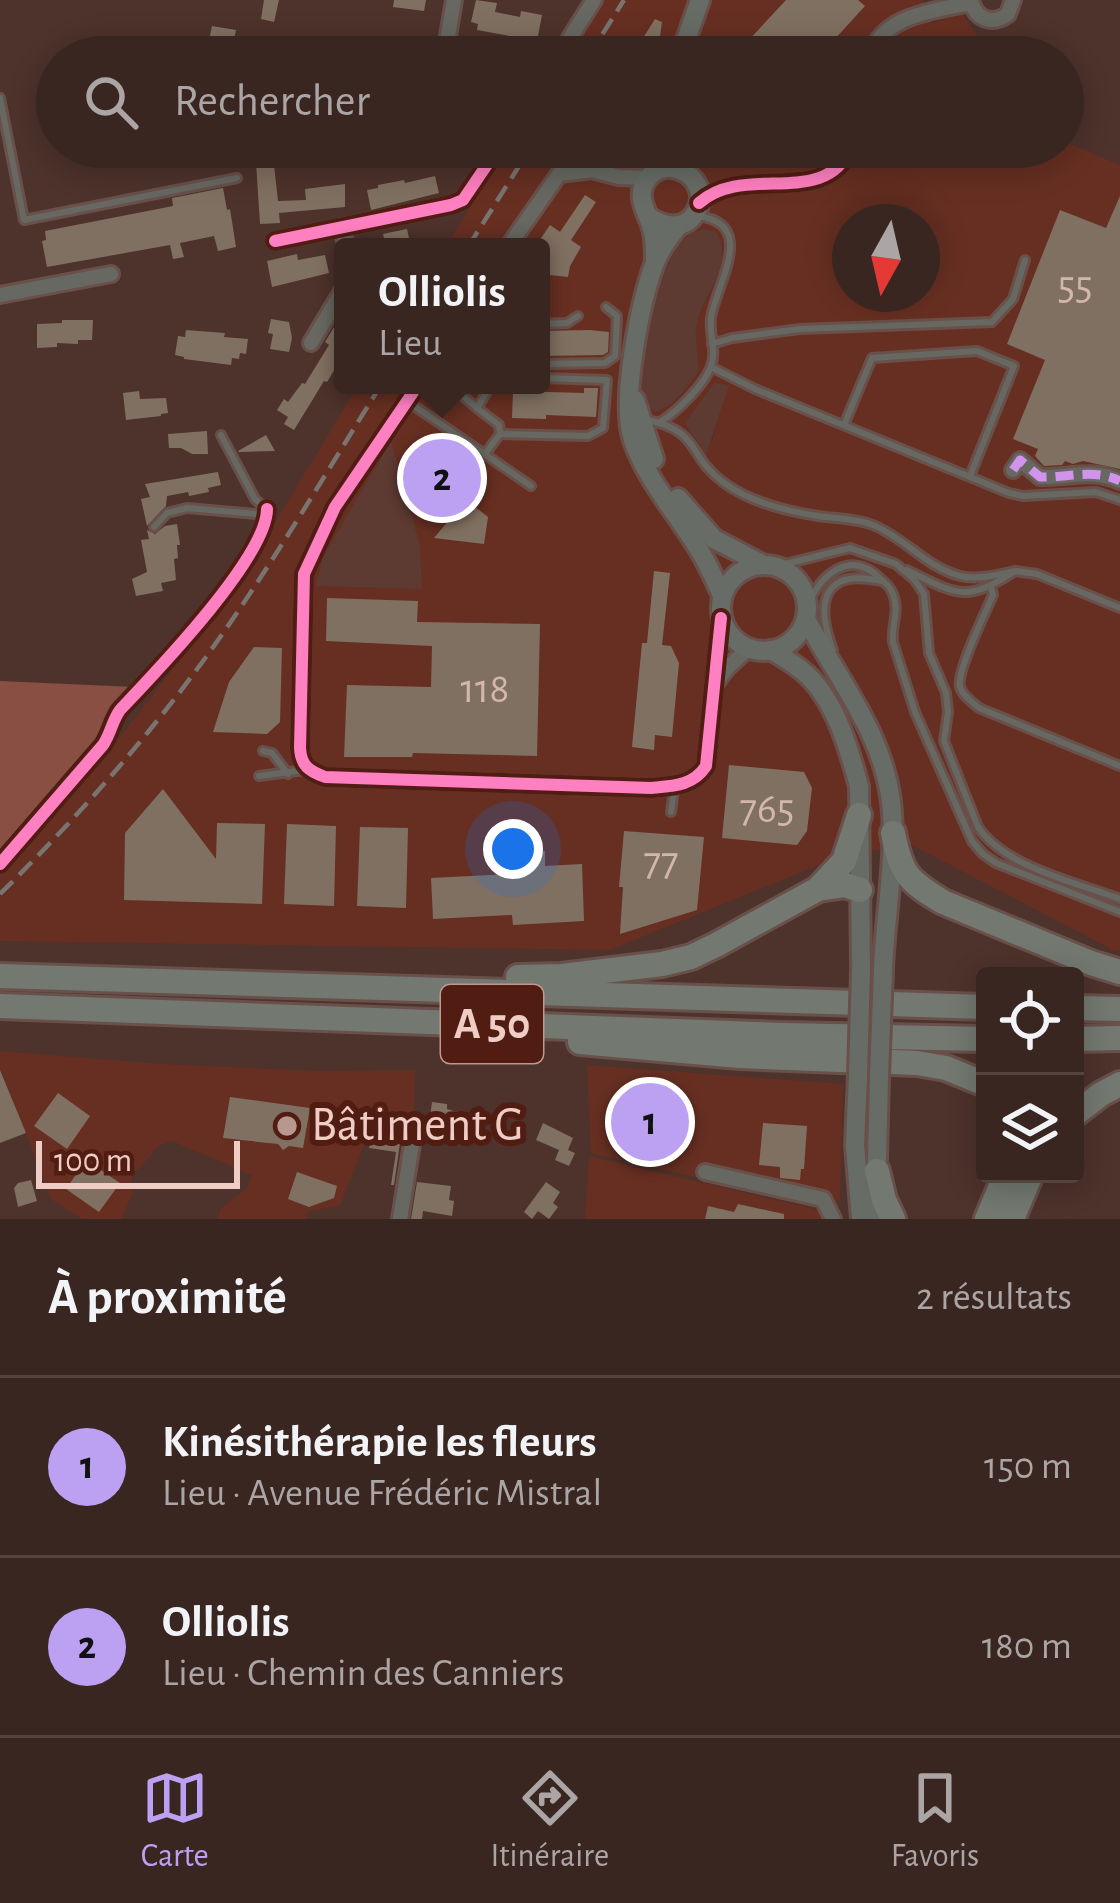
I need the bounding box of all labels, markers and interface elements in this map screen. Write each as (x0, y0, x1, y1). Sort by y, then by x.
search box (36, 36, 1084, 168)
icon: search (78, 69, 144, 135)
text: Rechercher (174, 79, 370, 124)
north arrow (832, 204, 940, 312)
popup (334, 238, 550, 394)
house number: 55 (1057, 265, 1093, 307)
text: Olliolis (378, 270, 506, 315)
text: Lieu (378, 324, 442, 363)
pin: 2 (403, 433, 481, 523)
house number: 118 (461, 668, 509, 710)
house number: 765 (740, 788, 794, 830)
your location (483, 819, 543, 879)
house number: 77 (643, 841, 679, 883)
map controls (976, 967, 1084, 1183)
button: locate (976, 967, 1084, 1075)
road number: A 50 (441, 985, 543, 1063)
button: layers (976, 1075, 1084, 1183)
pin: 1 (611, 1077, 689, 1167)
place label: Bâtiment G (311, 1102, 523, 1150)
marker: Bâtiment G (274, 1113, 300, 1139)
scale bar (36, 1135, 240, 1188)
text: 100 m (54, 1145, 132, 1178)
text: À proximité (48, 1272, 287, 1323)
text: 2 résultats (916, 1278, 1072, 1317)
text: Kinésithérapie les fleurs (162, 1420, 597, 1465)
text: 1 (80, 1447, 94, 1486)
text: 150 m (984, 1447, 1072, 1486)
text: Lieu · Avenue Frédéric Mistral (162, 1474, 602, 1513)
text: Olliolis (162, 1600, 289, 1645)
text: 2 (78, 1627, 96, 1666)
text: 180 m (982, 1627, 1072, 1666)
text: Lieu · Chemin des Canniers (162, 1654, 564, 1693)
tab: Carte (141, 1765, 209, 1877)
tab: Itinéraire (490, 1765, 609, 1877)
tab: Favoris (891, 1765, 979, 1877)

